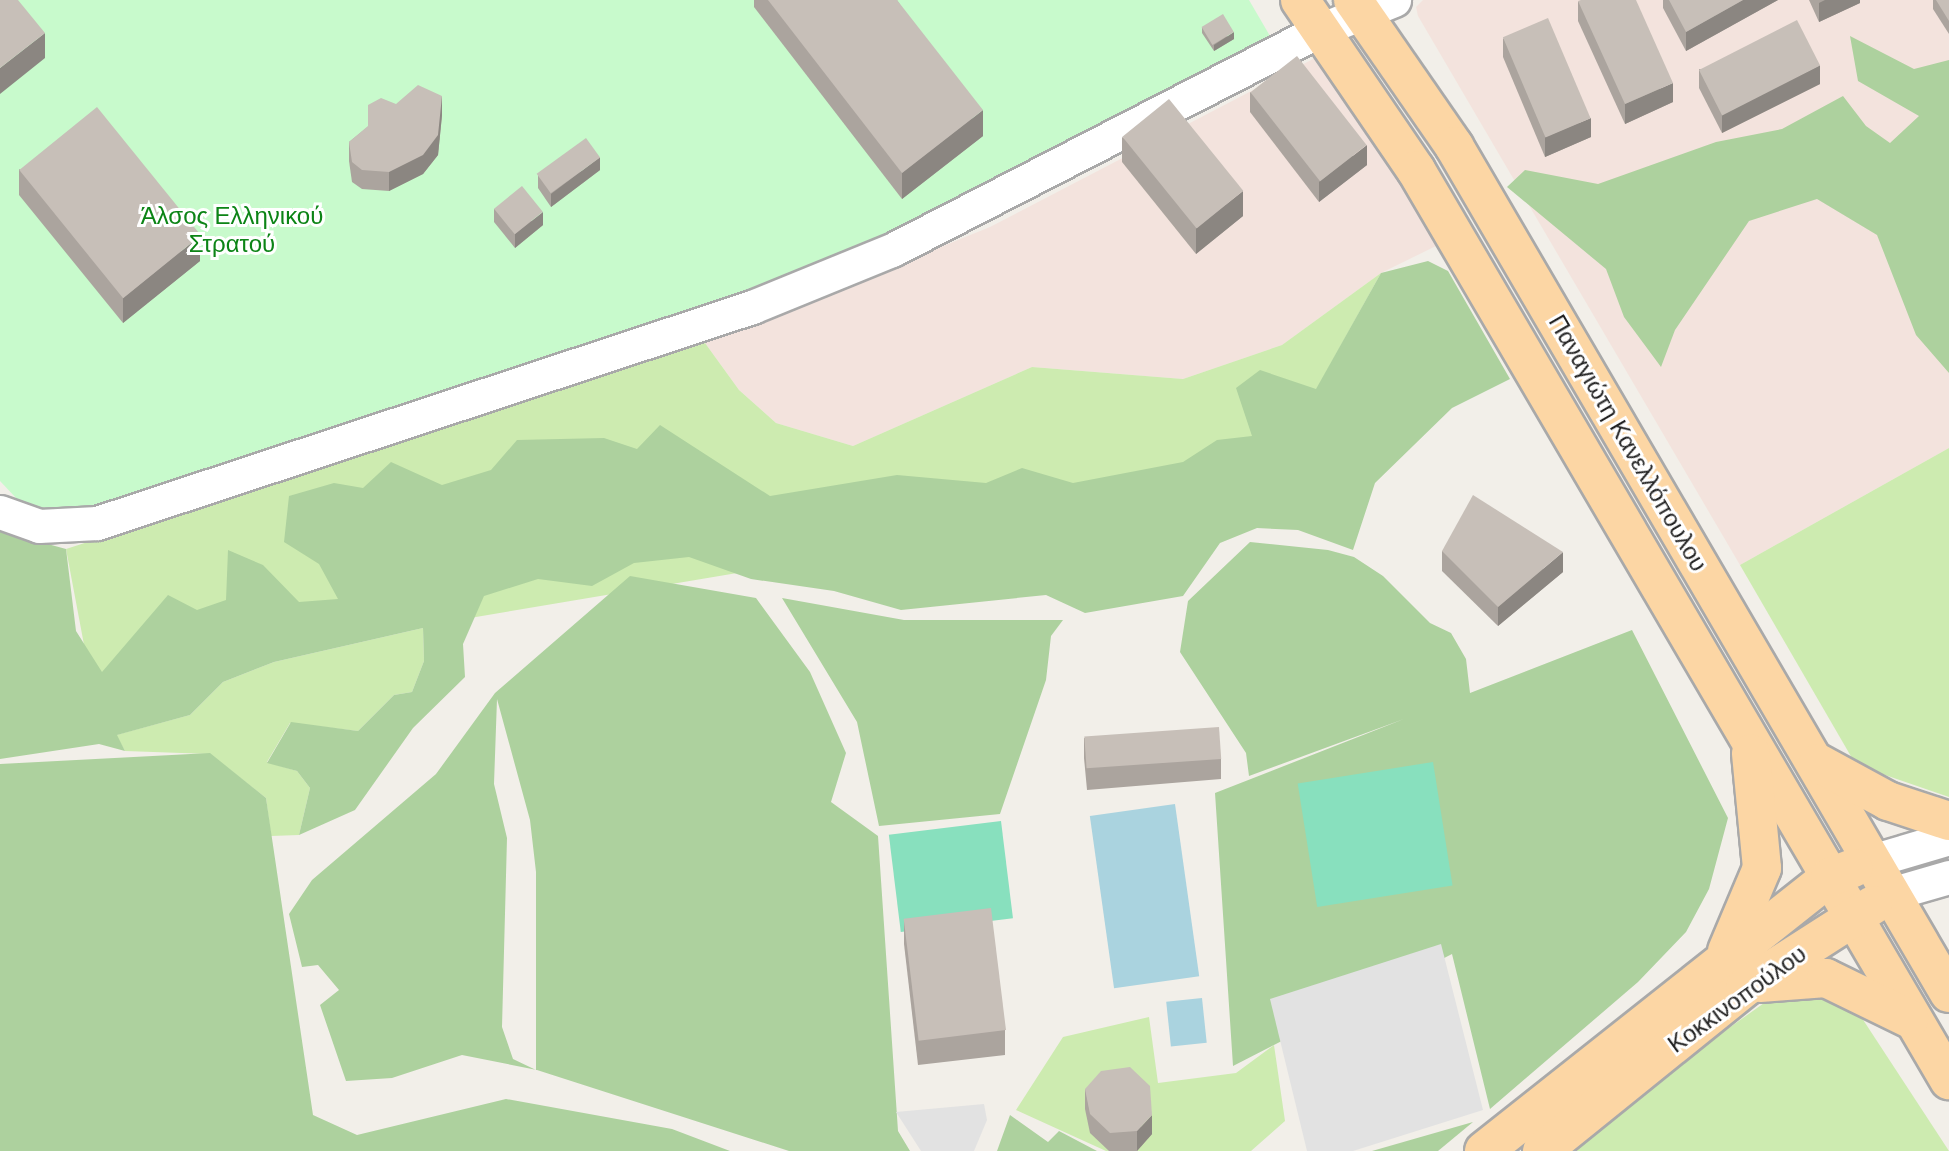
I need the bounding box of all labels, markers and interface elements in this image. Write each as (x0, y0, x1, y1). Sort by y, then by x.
park label: Άλσος Ελληνικού Στρατού (141, 202, 323, 258)
street label: Παναγιώτη Κανελλόπουλου (1543, 310, 1713, 576)
street label: Κοκκινοπούλου (1662, 939, 1812, 1059)

